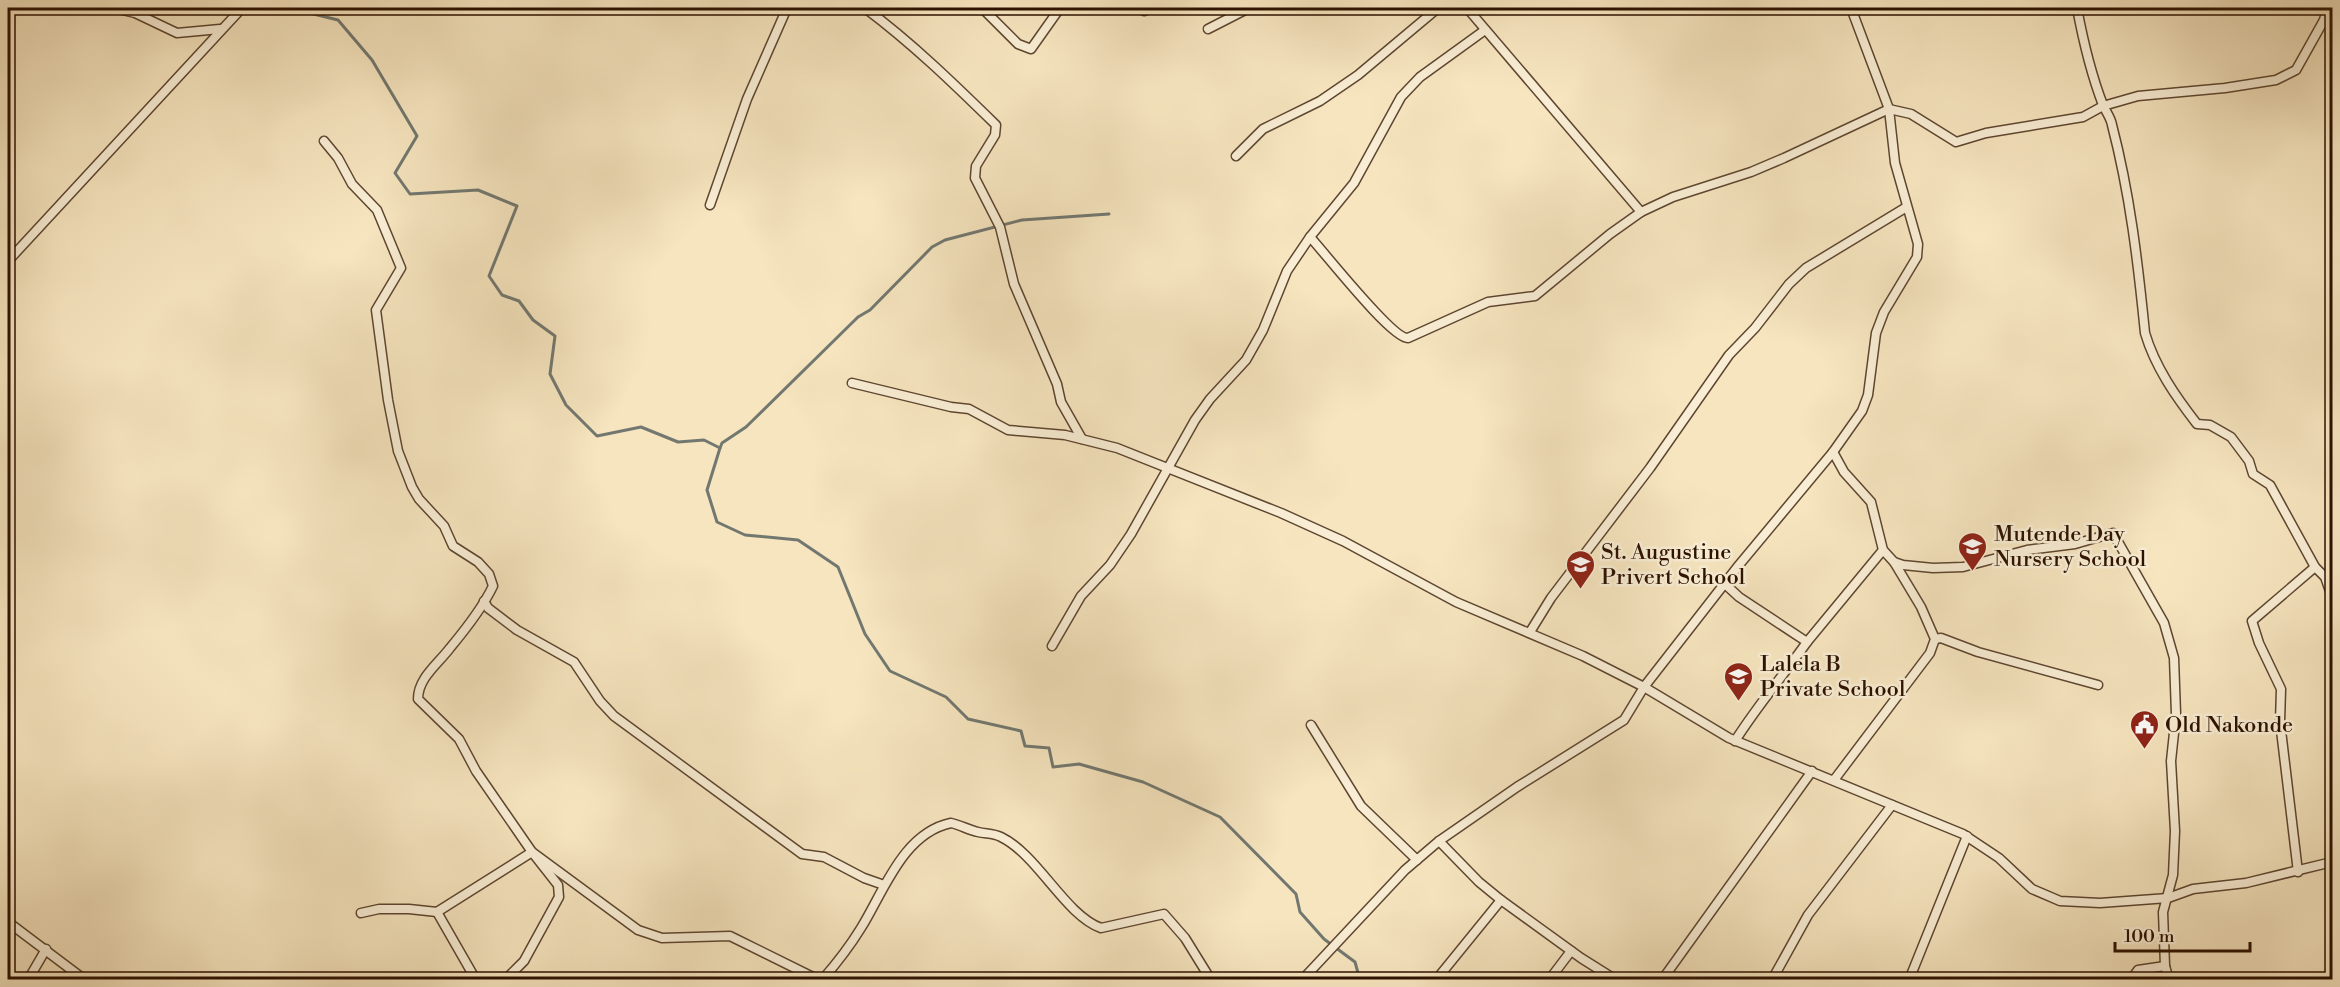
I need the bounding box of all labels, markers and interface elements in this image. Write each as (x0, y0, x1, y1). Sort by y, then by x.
place label: Mutende Day Nursery School (1994, 521, 2147, 573)
school or university icon: Mutende Day Nursery School (1957, 530, 1989, 572)
place label: St. Augustine Privert School (1601, 539, 1746, 591)
school or university icon: St. Augustine Privert School (1564, 548, 1596, 590)
place label: Lalela B Private School (1760, 651, 1906, 703)
school or university icon: Lalela B Private School (1723, 660, 1755, 702)
public building icon: Old Nakonde (2128, 708, 2160, 750)
place label: Old Nakonde (2165, 712, 2293, 739)
scale bar (2115, 915, 2250, 953)
text: 100 m (2124, 925, 2175, 948)

